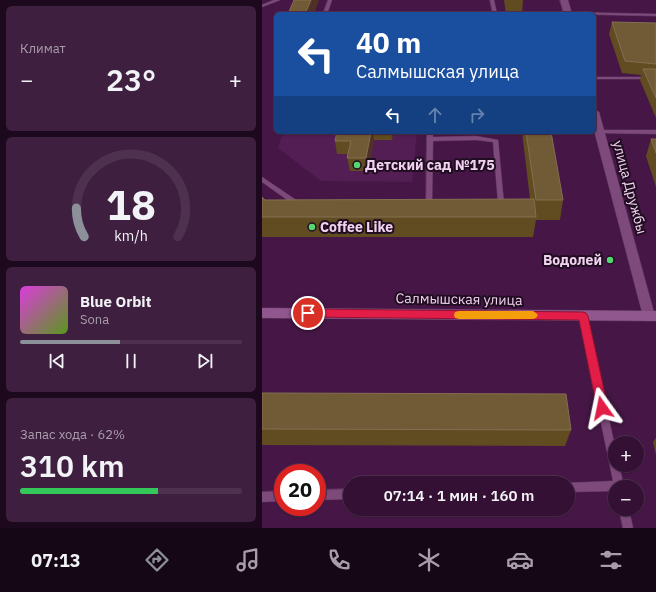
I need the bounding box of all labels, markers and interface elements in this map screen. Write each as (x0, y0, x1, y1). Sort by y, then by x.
text: 40 m (356, 24, 421, 61)
icon: left (290, 28, 342, 80)
text: Климат (20, 40, 66, 57)
text: 23° (106, 60, 156, 99)
text: Салмышская улица (356, 60, 519, 83)
text: − (20, 65, 33, 94)
text: + (229, 65, 242, 94)
icon: left (382, 104, 404, 126)
icon: ahead (424, 104, 446, 126)
icon: right (466, 104, 488, 126)
street label: улица Дружбы (609, 138, 651, 236)
place label: Детский сад №175 (365, 156, 495, 174)
marker: Детский сад №175 (352, 160, 362, 170)
text: 18 (106, 177, 156, 231)
place label: Coffee Like (320, 218, 393, 236)
marker: Coffee Like (307, 222, 317, 232)
text: km/h (114, 225, 148, 244)
place label: Водолей (543, 251, 602, 269)
marker: Водолей (605, 255, 615, 265)
street label: Салмышская улица (395, 289, 523, 309)
text: Blue Orbit (80, 292, 151, 311)
pin (291, 296, 325, 330)
icon: arrive (297, 302, 319, 324)
text: Sona (80, 311, 109, 328)
icon: previous (46, 350, 68, 372)
icon: pause (120, 350, 142, 372)
icon: next (194, 350, 216, 372)
position arrow (581, 387, 623, 429)
text: Запас хода · 62% (20, 426, 125, 443)
map controls (608, 436, 644, 516)
button: + (608, 436, 644, 472)
text: 310 km (20, 446, 125, 485)
speed limit sign: 20 (274, 464, 326, 516)
button: − (608, 480, 644, 516)
text: 07:14 · 1 мин · 160 m (384, 486, 534, 505)
icon: directions (143, 546, 171, 574)
icon: music (234, 546, 262, 574)
icon: phone (325, 546, 353, 574)
icon: climate (415, 546, 443, 574)
icon: car (506, 546, 534, 574)
icon: filters (597, 546, 625, 574)
text: 07:13 (31, 549, 80, 572)

